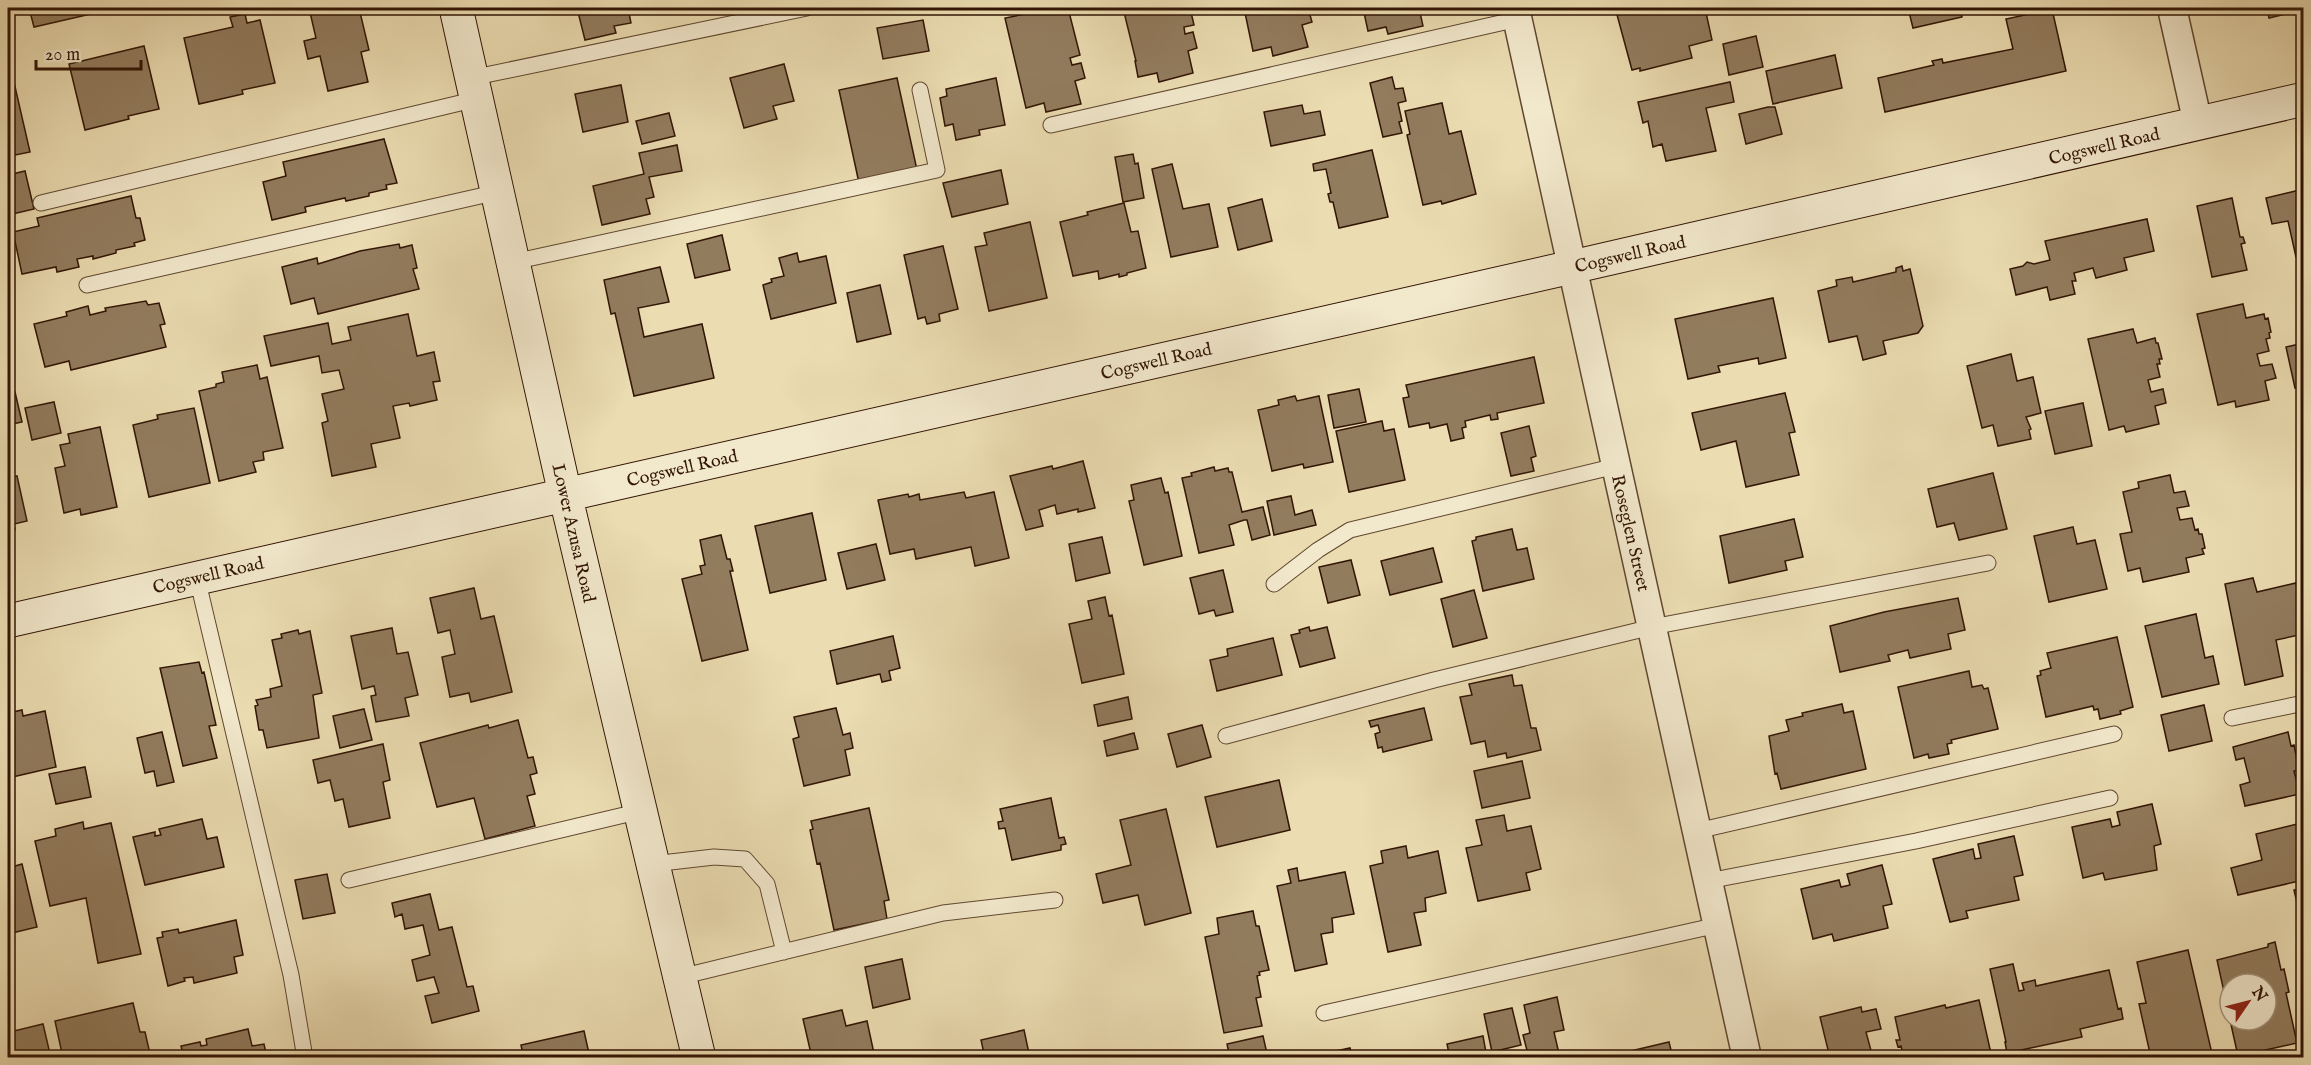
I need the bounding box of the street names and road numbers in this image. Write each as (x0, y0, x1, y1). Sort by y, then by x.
street label: Cogswell Road (2047, 123, 2162, 171)
street label: Cogswell Road (1573, 231, 1688, 279)
street label: Cogswell Road (1099, 338, 1214, 386)
street label: Cogswell Road (625, 445, 740, 493)
street label: Lower Azusa Road (545, 462, 600, 605)
street label: Roseglen Street (1605, 473, 1654, 594)
street label: Cogswell Road (151, 552, 266, 600)

